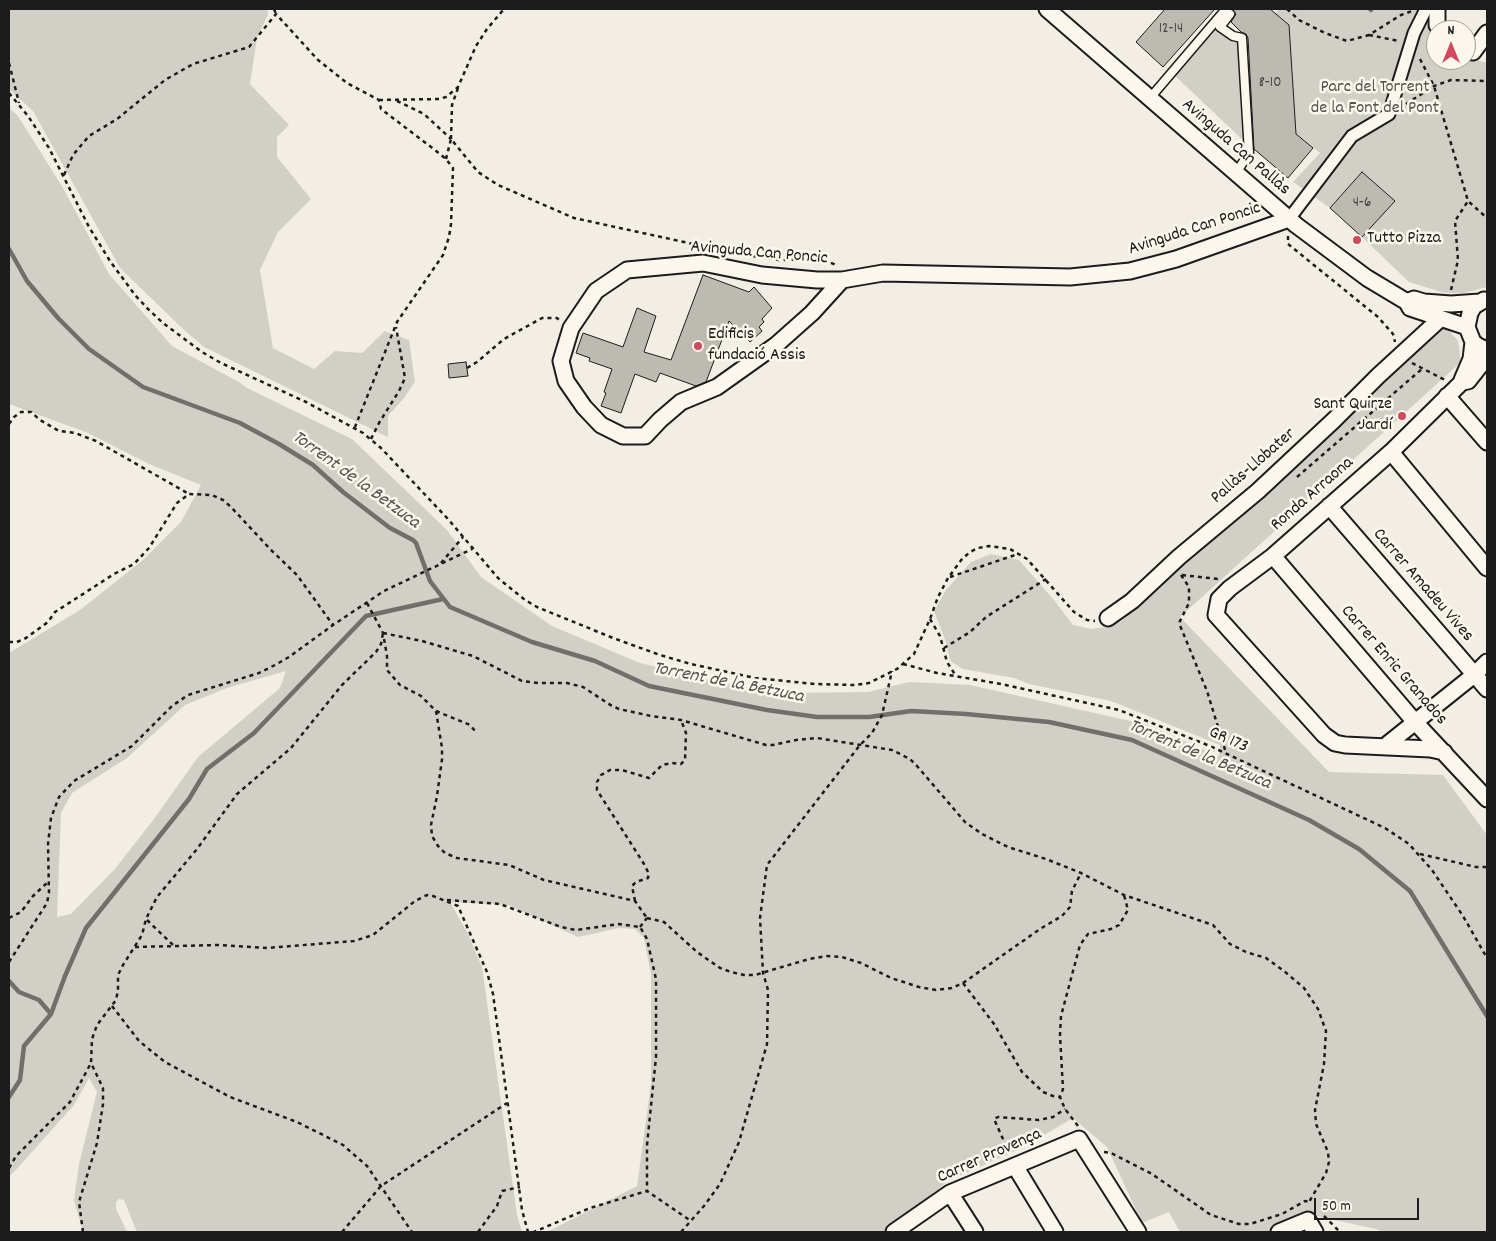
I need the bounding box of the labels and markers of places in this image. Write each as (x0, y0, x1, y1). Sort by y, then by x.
place label: Tutto Pizza (1367, 229, 1441, 251)
marker: Tutto Pizza (1351, 234, 1363, 246)
place label: Edificis fundació Assis (708, 325, 806, 368)
marker: Edificis fundació Assis (692, 340, 704, 352)
place label: Sant Quirze Jardí (1314, 395, 1392, 438)
marker: Sant Quirze Jardí (1396, 410, 1408, 422)

